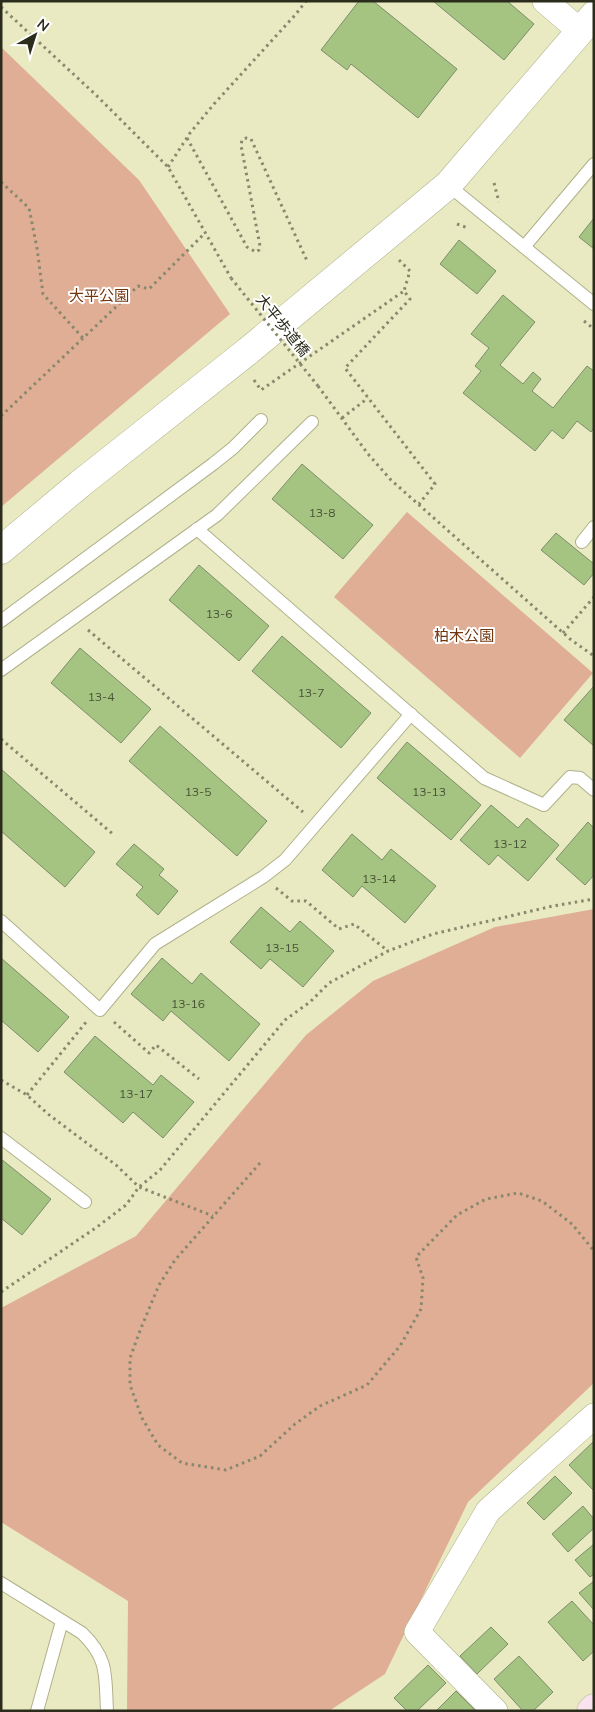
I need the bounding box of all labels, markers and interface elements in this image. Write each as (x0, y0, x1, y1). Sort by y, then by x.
north arrow (10, 10, 60, 60)
text: N (33, 15, 53, 35)
park label: 大平公園 (69, 286, 129, 305)
street label: 大平歩道橋 (252, 290, 314, 360)
house number: 13-8 (309, 505, 335, 520)
house number: 13-6 (206, 606, 232, 621)
park label: 柏木公園 (434, 626, 494, 645)
house number: 13-7 (298, 685, 324, 700)
house number: 13-4 (88, 689, 114, 704)
house number: 13-5 (185, 784, 211, 799)
house number: 13-13 (412, 784, 446, 799)
house number: 13-12 (493, 836, 527, 851)
house number: 13-14 (362, 871, 396, 886)
house number: 13-15 (265, 940, 299, 955)
house number: 13-16 (171, 996, 205, 1011)
house number: 13-17 (119, 1086, 153, 1101)

